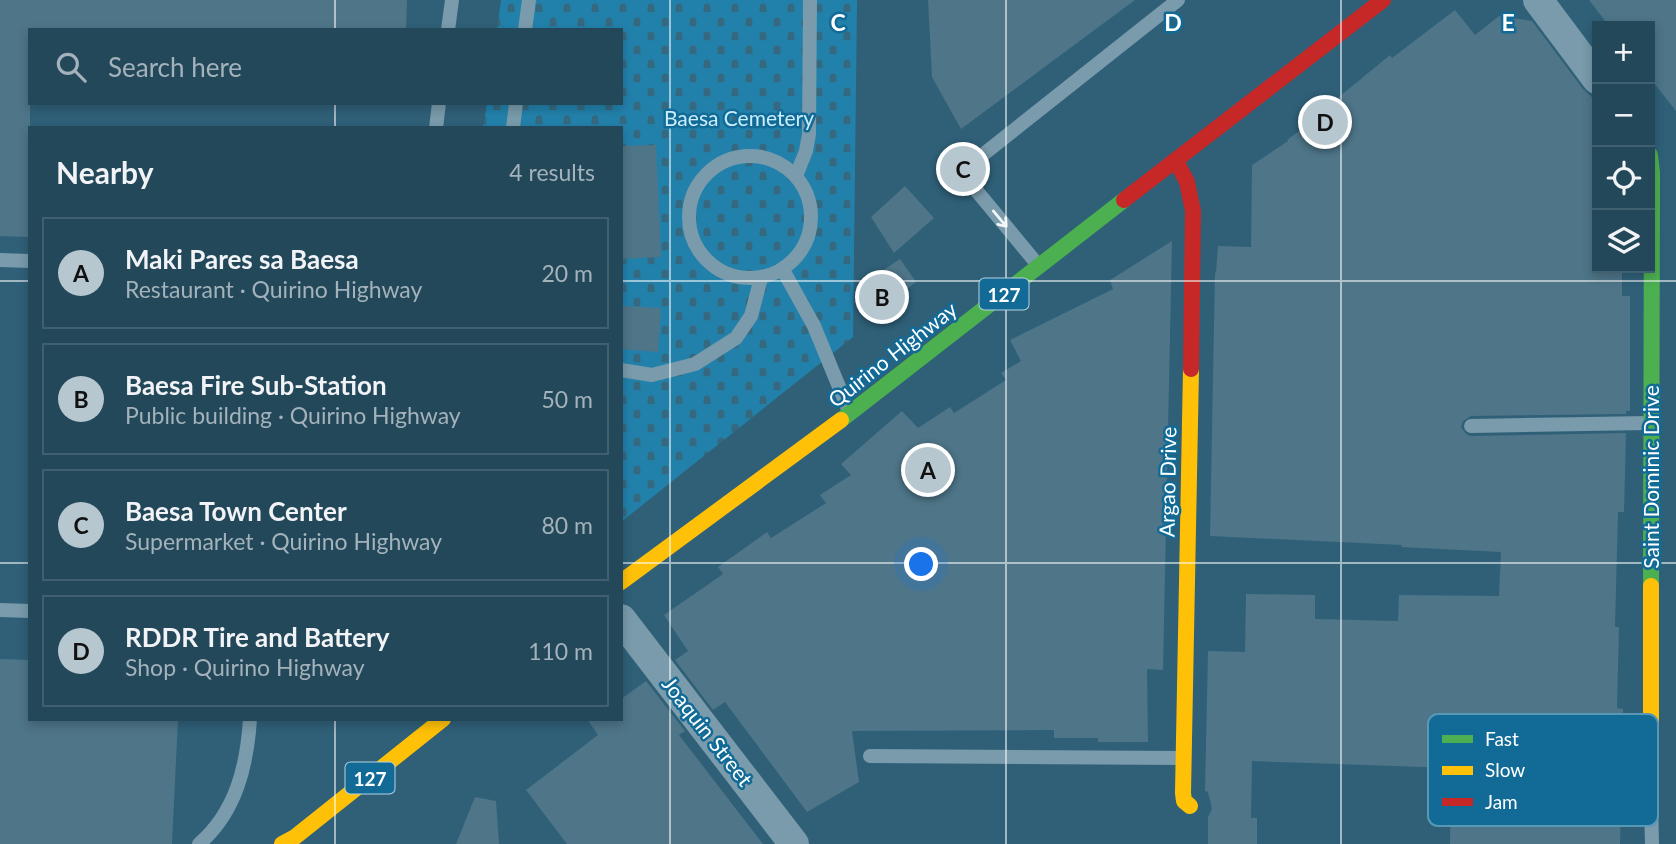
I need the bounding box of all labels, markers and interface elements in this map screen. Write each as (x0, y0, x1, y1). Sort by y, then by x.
text: C (830, 8, 846, 36)
text: D (1164, 8, 1182, 36)
text: E (1501, 8, 1515, 36)
map controls (1592, 21, 1655, 273)
button: + (1592, 21, 1655, 84)
search box (28, 28, 623, 105)
icon: search (52, 48, 90, 86)
text: Search here (108, 51, 242, 83)
button: − (1592, 84, 1655, 147)
pin: D (1302, 96, 1348, 148)
park label: Baesa Cemetery (664, 105, 814, 130)
pin: C (940, 143, 986, 195)
button: locate (1592, 147, 1655, 210)
text: Nearby (56, 154, 154, 190)
text: 4 results (509, 158, 595, 186)
one-way arrow (992, 210, 1007, 228)
button: layers (1592, 210, 1655, 273)
text: Maki Pares sa Baesa (125, 243, 359, 275)
text: A (73, 259, 89, 287)
text: 20 m (542, 259, 593, 287)
pin: B (859, 271, 905, 323)
text: Restaurant · Quirino Highway (125, 275, 422, 303)
road number: 127 (979, 278, 1028, 310)
street label: Quirino Highway (823, 296, 961, 412)
text: Baesa Fire Sub-Station (125, 369, 387, 401)
text: B (73, 385, 89, 413)
text: 50 m (542, 385, 593, 413)
street label: Saint Dominic Drive (1638, 385, 1663, 569)
text: Public building · Quirino Highway (125, 401, 461, 429)
street label: Argao Drive (1154, 427, 1180, 537)
pin: A (905, 444, 951, 496)
text: Baesa Town Center (125, 495, 347, 527)
text: C (73, 511, 89, 539)
text: 80 m (542, 511, 593, 539)
text: Supermarket · Quirino Highway (125, 527, 442, 555)
your location (904, 547, 938, 581)
text: RDDR Tire and Battery (125, 621, 389, 653)
text: D (72, 637, 90, 665)
text: 110 m (528, 637, 593, 665)
text: Shop · Quirino Highway (125, 653, 365, 681)
street label: Joaquin Street (658, 671, 759, 791)
legend (1428, 714, 1658, 826)
text: Fast (1485, 727, 1519, 750)
text: Slow (1485, 758, 1525, 781)
road number: 127 (346, 762, 394, 793)
text: Jam (1485, 790, 1518, 813)

